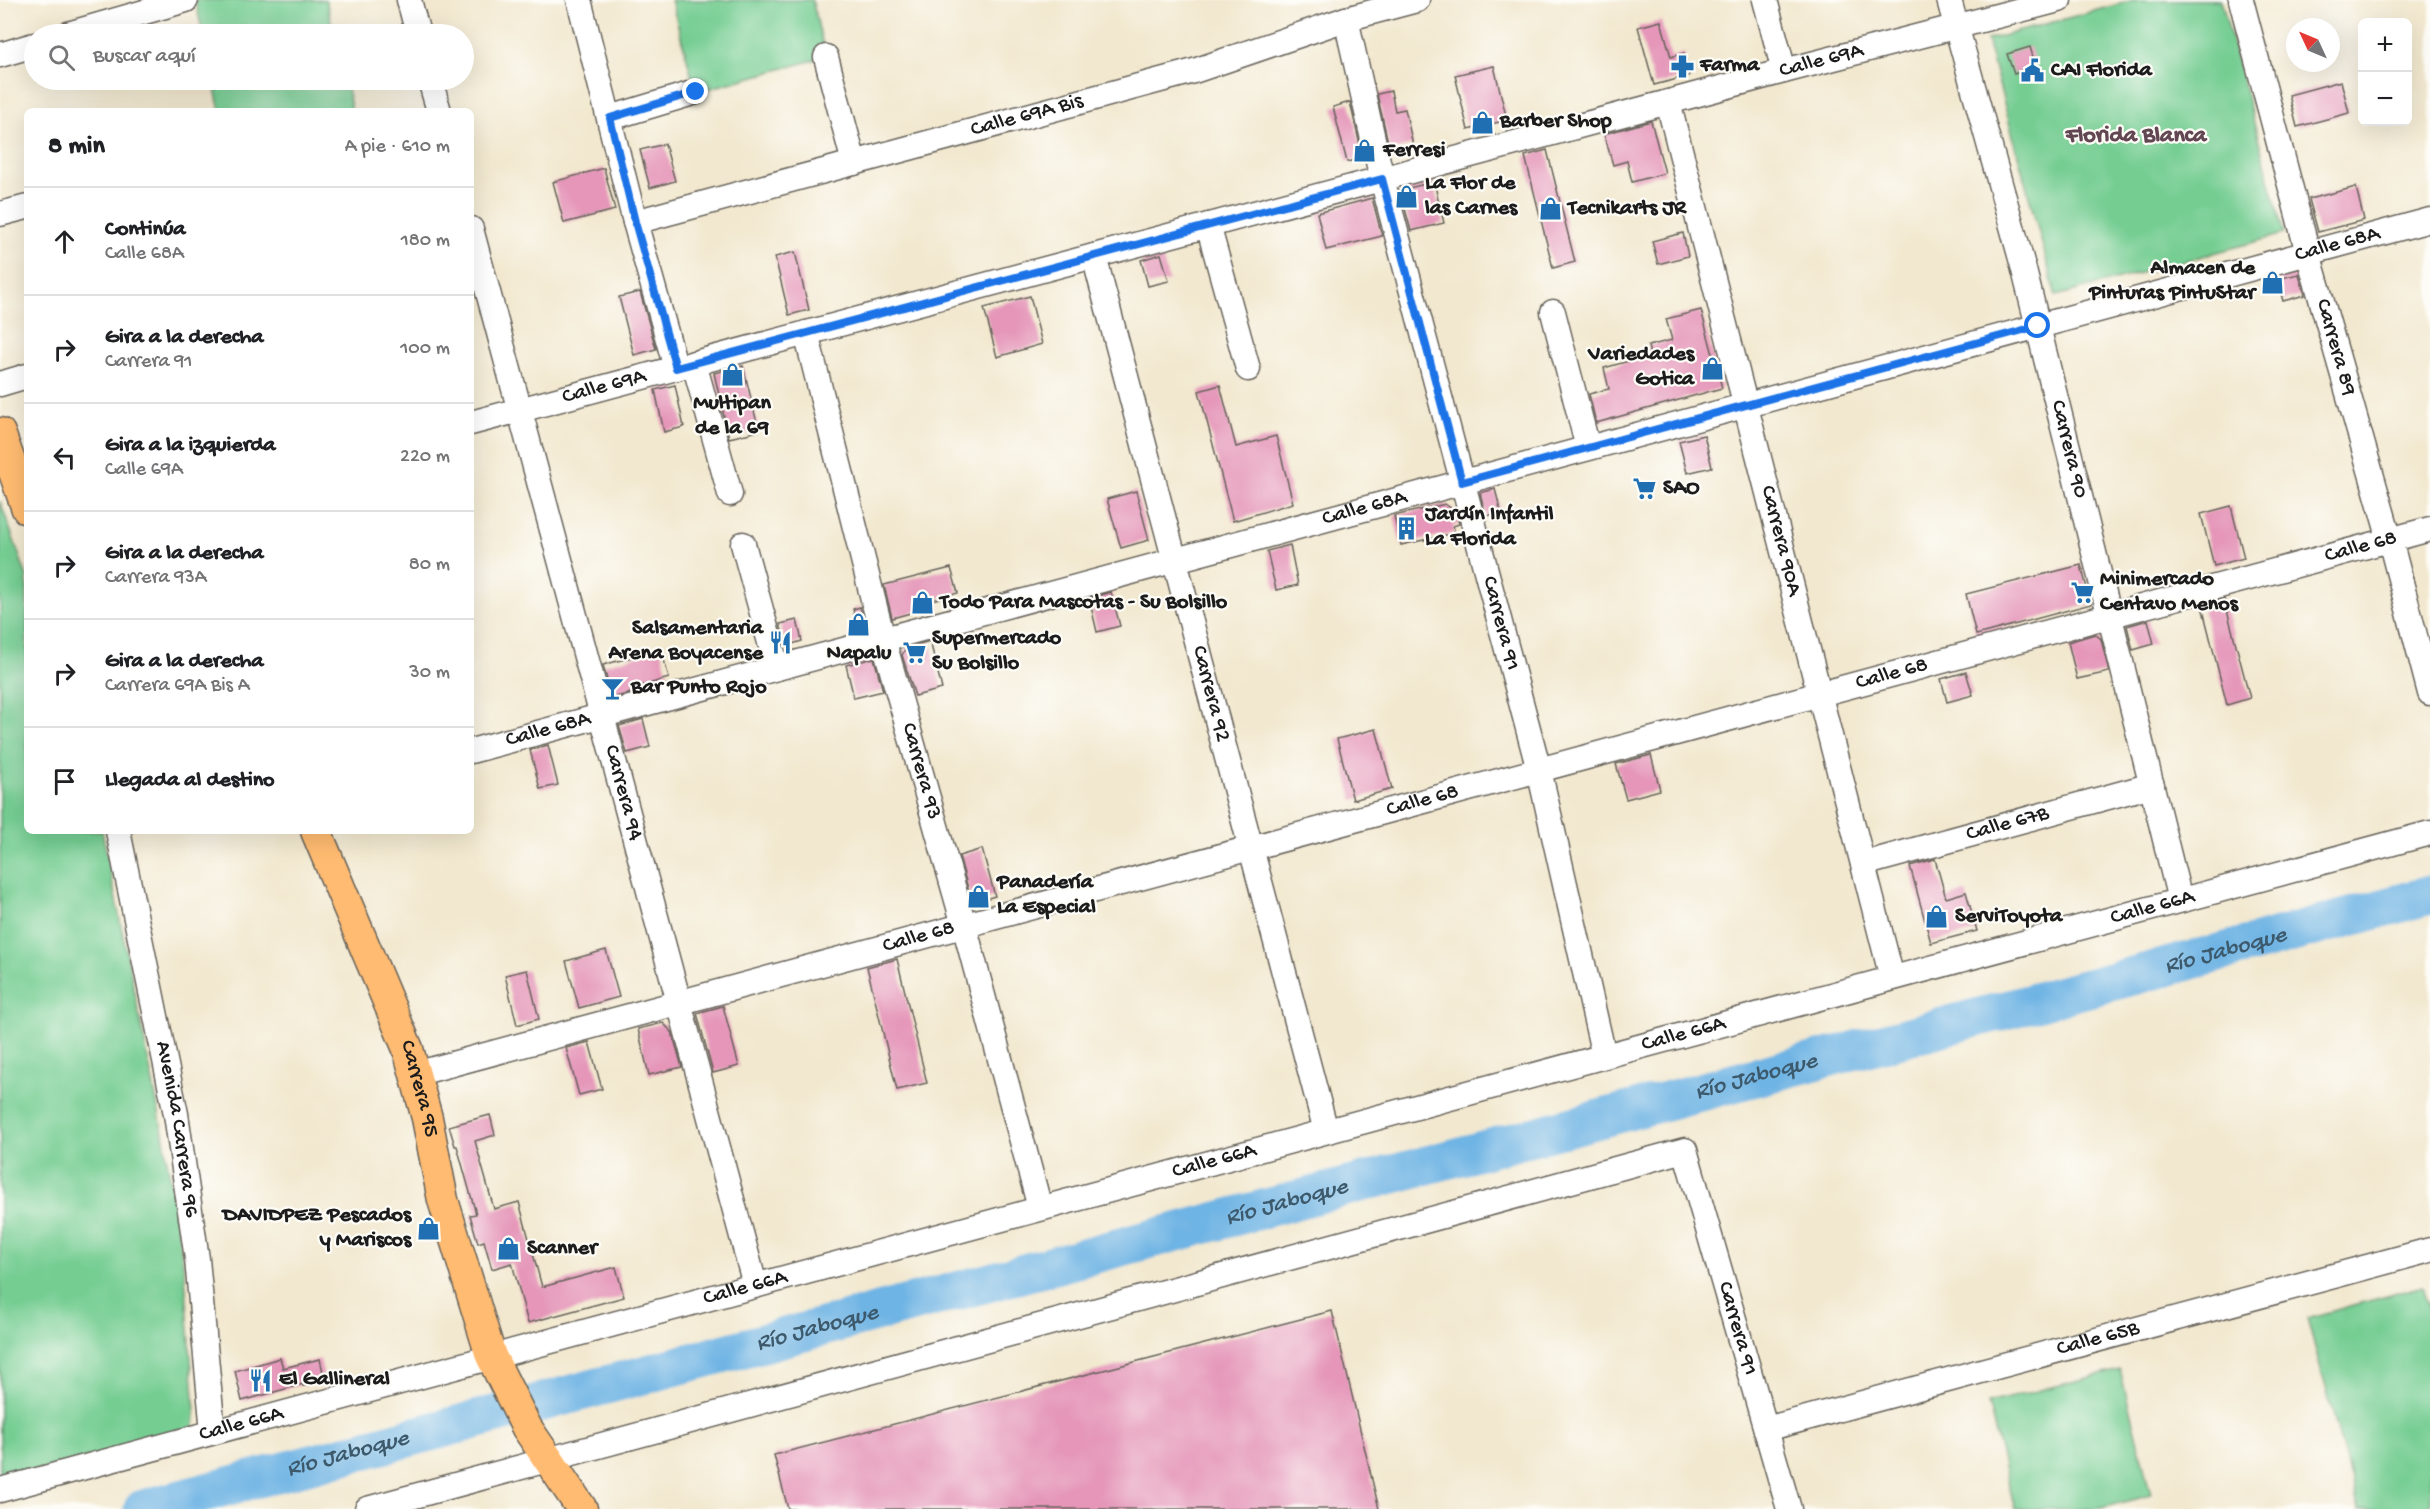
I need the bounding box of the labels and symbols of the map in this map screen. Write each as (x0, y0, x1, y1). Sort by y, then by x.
north arrow (2286, 18, 2340, 72)
street label: Calle 69A (1777, 38, 1867, 85)
pharmacy icon: Farma (1669, 53, 1695, 79)
place label: Farma (1699, 53, 1761, 79)
public building icon: CAI Florida (2020, 58, 2046, 84)
place label: CAI Florida (2050, 58, 2153, 84)
route end (682, 78, 708, 104)
street label: Calle 69A Bis (968, 88, 1087, 144)
shop icon: Barber Shop (1469, 109, 1495, 135)
place label: Barber Shop (1499, 109, 1612, 135)
district label: Florida Blanca (2065, 122, 2208, 151)
shop icon: Ferresi (1352, 138, 1378, 164)
place label: Ferresi (1382, 138, 1446, 164)
place label: La Flor de las Carnes (1424, 171, 1519, 222)
shop icon: La Flor de las Carnes (1394, 184, 1420, 210)
shop icon: Tecnikarts JR (1537, 196, 1563, 222)
place label: Tecnikarts JR (1566, 196, 1687, 222)
street label: Calle 68A (2292, 221, 2384, 269)
place label: Almacen de Pinturas PintuStar (2088, 256, 2257, 307)
shop icon: Almacen de Pinturas PintuStar (2260, 269, 2286, 295)
street label: Carrera 89 (2309, 296, 2361, 399)
route start (2024, 312, 2050, 338)
place label: Variedades Gotica (1587, 342, 1696, 393)
shop icon: Variedades Gotica (1699, 355, 1725, 381)
shop icon: Multipan de la 69 (719, 362, 745, 388)
street label: Calle 69A (560, 363, 650, 411)
place label: Multipan de la 69 (693, 391, 771, 442)
street label: Carrera 90 (2044, 398, 2093, 501)
supermarket icon: SAO (1632, 476, 1658, 502)
place label: SAO (1663, 476, 1700, 502)
street label: Carrera 90A (1754, 483, 1807, 600)
street label: Calle 68A (1320, 485, 1411, 533)
place label: Jardín Infantil La Florida (1424, 502, 1554, 553)
building icon: Jardín Infantil La Florida (1394, 515, 1420, 541)
street label: Calle 68 (2322, 525, 2400, 570)
place label: Minimercado Centavo Menos (2099, 567, 2240, 618)
street label: Carrera 91 (1475, 574, 1525, 673)
supermarket icon: Minimercado Centavo Menos (2069, 580, 2095, 606)
shop icon: Todo Para Mascotas - Su Bolsillo (909, 590, 935, 616)
place label: Todo Para Mascotas - Su Bolsillo (938, 590, 1228, 616)
shop icon: Napalu (846, 612, 872, 638)
place label: Salsamentaria Arena Boyacense (608, 616, 765, 667)
place label: Supermercado Su Bolsillo (932, 626, 1062, 677)
restaurant icon: Salsamentaria Arena Boyacense (768, 629, 794, 655)
supermarket icon: Supermercado Su Bolsillo (901, 639, 927, 665)
place label: Napalu (827, 641, 892, 667)
street label: Carrera 92 (1185, 643, 1235, 745)
street label: Calle 68 (1853, 652, 1931, 697)
bar icon: Bar Punto Rojo (600, 675, 626, 701)
place label: Bar Punto Rojo (630, 675, 767, 701)
street label: Calle 68A (503, 706, 594, 754)
street label: Carrera 93 (894, 720, 946, 822)
street label: Carrera 94 (597, 742, 648, 844)
street label: Calle 68 (1384, 779, 1462, 824)
street label: Calle 67B (1964, 801, 2053, 848)
place label: Panadería La Especial (996, 870, 1096, 921)
shop icon: Panadería La Especial (966, 883, 992, 909)
street label: Calle 66A (2108, 884, 2198, 932)
shop icon: ServiToyota (1924, 904, 1950, 930)
place label: ServiToyota (1955, 904, 2064, 930)
street label: Calle 68 (880, 916, 958, 960)
water label: Río Jaboque (2161, 920, 2291, 981)
street label: Calle 66A (1639, 1011, 1729, 1059)
street label: Carrera 95 (393, 1036, 443, 1139)
street label: Avenida Carrera 96 (148, 1039, 204, 1220)
water label: Río Jaboque (1692, 1046, 1822, 1107)
street label: Calle 66A (1170, 1138, 1260, 1185)
water label: Río Jaboque (1222, 1172, 1352, 1233)
place label: DAVIDPEZ Pescados y Mariscos (221, 1203, 413, 1254)
shop icon: DAVIDPEZ Pescados y Mariscos (416, 1216, 442, 1242)
shop icon: Scanner (496, 1236, 522, 1262)
place label: Scanner (527, 1236, 599, 1262)
street label: Calle 66A (700, 1265, 791, 1312)
street label: Carrera 91 (1711, 1279, 1763, 1378)
water label: Río Jaboque (753, 1298, 883, 1359)
street label: Calle 65B (2054, 1316, 2143, 1363)
restaurant icon: El Gallineral (248, 1367, 274, 1393)
place label: El Gallineral (279, 1367, 390, 1393)
street label: Calle 66A (197, 1401, 287, 1448)
water label: Río Jaboque (284, 1424, 414, 1484)

